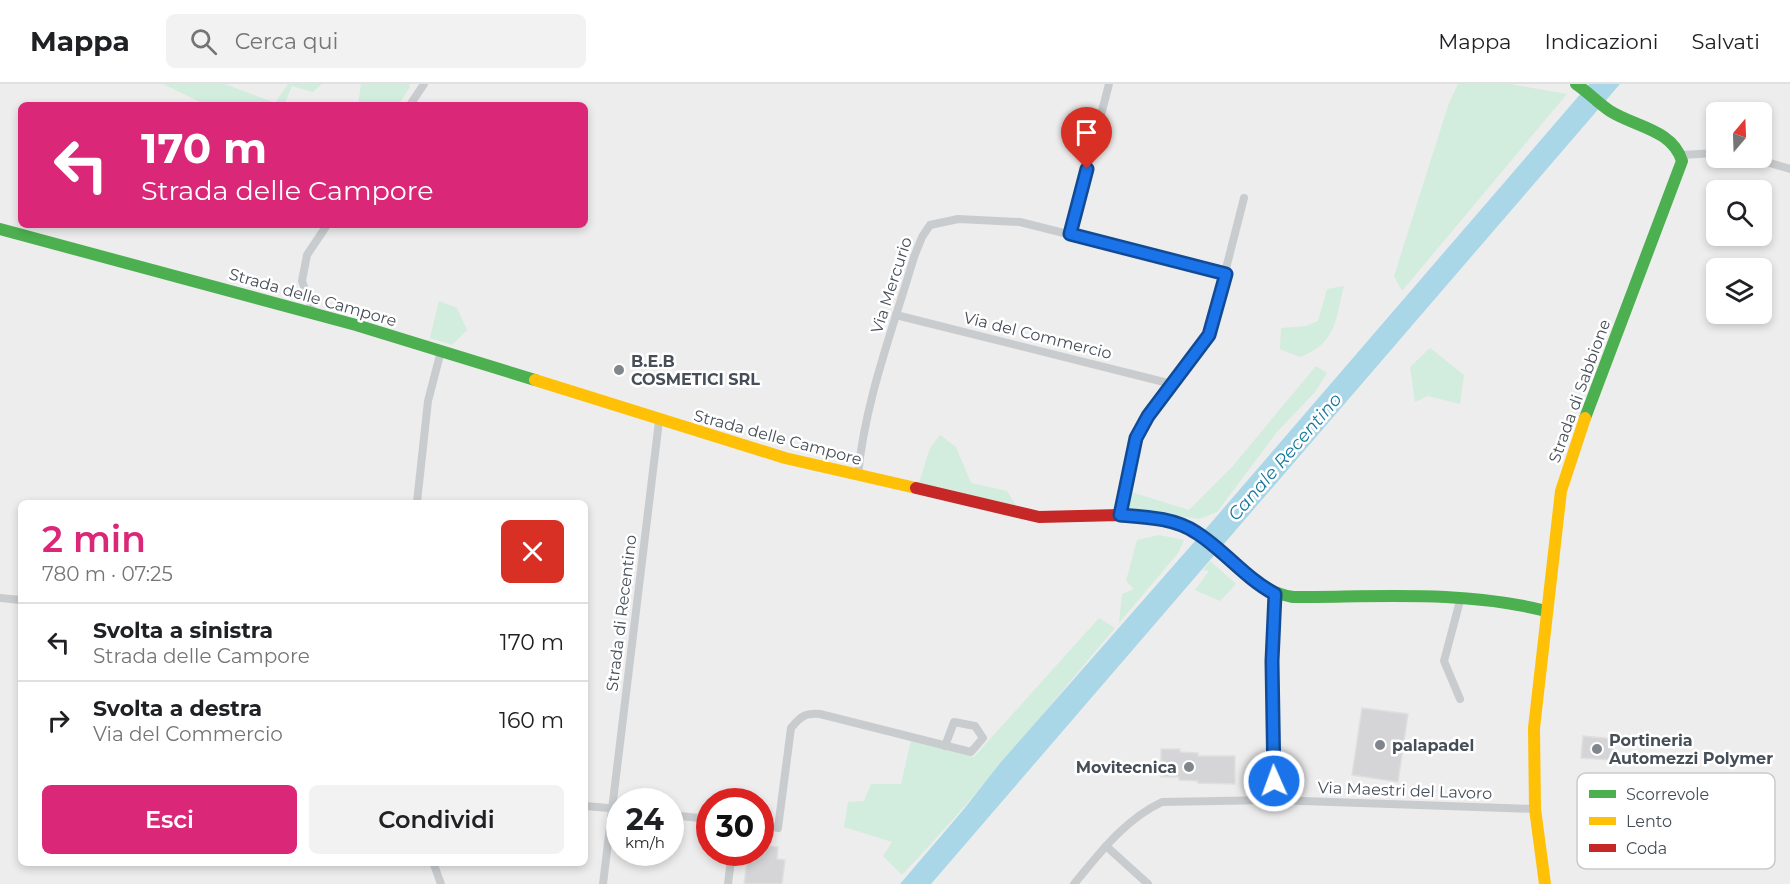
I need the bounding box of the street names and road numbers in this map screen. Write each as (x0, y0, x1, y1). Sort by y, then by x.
street label: Via Mercurio (867, 234, 916, 336)
street label: Strada delle Campore (227, 264, 399, 331)
street label: Via del Commercio (962, 308, 1114, 363)
street label: Strada di Sabbione (1545, 317, 1614, 465)
street label: Strada delle Campore (692, 406, 864, 469)
street label: Strada di Recentino (602, 534, 641, 692)
street label: Via Maestri del Lavoro (1317, 778, 1493, 803)

